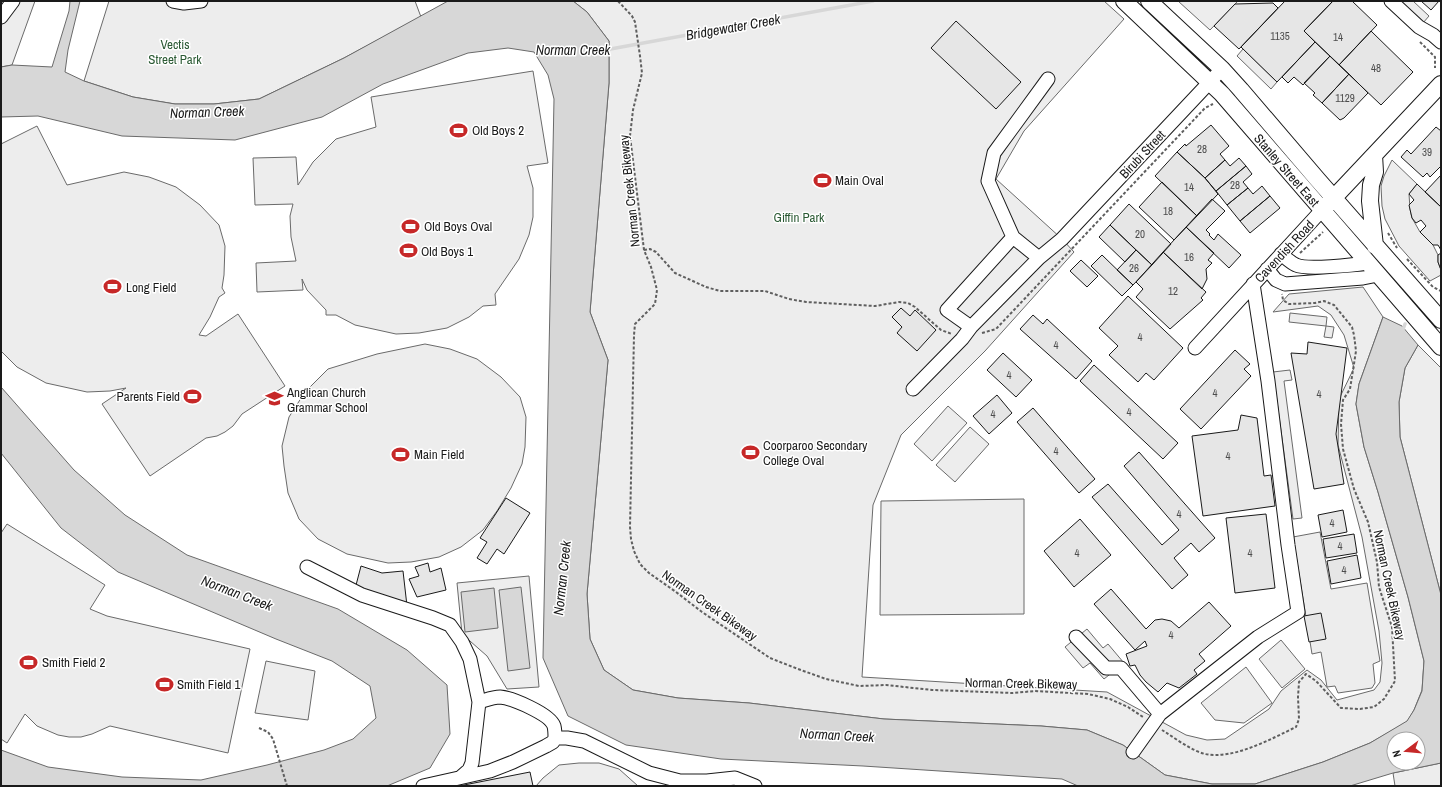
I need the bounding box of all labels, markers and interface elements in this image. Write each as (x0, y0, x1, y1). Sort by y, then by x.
water label: Bridgewater Creek (684, 10, 783, 44)
house number: 1135 (1270, 29, 1290, 43)
house number: 14 (1333, 30, 1343, 44)
park label: Vectis Street Park (148, 36, 202, 68)
water label: Norman Creek (536, 41, 612, 59)
house number: 48 (1371, 61, 1381, 75)
house number: 1129 (1335, 91, 1355, 105)
water label: Norman Creek (169, 102, 246, 122)
sports icon: Old Boys 2 (449, 120, 469, 140)
place label: Old Boys 2 (472, 122, 524, 139)
street label: Birubi Street (1116, 127, 1169, 182)
street label: Stanley Street East (1250, 130, 1323, 210)
street label: Norman Creek Bikeway (615, 133, 644, 248)
house number: 28 (1197, 142, 1207, 156)
house number: 39 (1422, 145, 1432, 159)
sports icon: Main Oval (812, 170, 832, 190)
place label: Main Oval (835, 172, 884, 189)
house number: 28 (1230, 178, 1240, 192)
house number: 14 (1184, 180, 1194, 194)
house number: 18 (1163, 204, 1173, 218)
park label: Giffin Park (774, 209, 825, 226)
sports icon: Old Boys Oval (401, 216, 421, 236)
street label: Cavendish Road (1251, 216, 1318, 286)
place label: Old Boys Oval (424, 218, 492, 235)
house number: 20 (1135, 227, 1145, 241)
sports icon: Old Boys 1 (398, 241, 418, 261)
place label: Old Boys 1 (421, 243, 473, 260)
house number: 16 (1184, 250, 1194, 264)
house number: 26 (1129, 261, 1139, 275)
sports icon: Long Field (103, 277, 123, 297)
place label: Long Field (126, 279, 176, 296)
house number: 12 (1168, 284, 1178, 298)
house number: 4 (1137, 330, 1143, 344)
house number: 4 (1053, 338, 1059, 352)
house number: 4 (1006, 368, 1012, 382)
place label: Anglican Church Grammar School (286, 384, 368, 416)
sports icon: Parents Field (183, 386, 203, 406)
house number: 4 (1212, 386, 1218, 400)
house number: 4 (1316, 387, 1322, 401)
place label: Parents Field (117, 388, 180, 405)
school or university icon: Anglican Church Grammar School (264, 389, 284, 409)
house number: 4 (1126, 405, 1132, 419)
house number: 4 (990, 407, 996, 421)
place label: Coorparoo Secondary College Oval (763, 437, 868, 469)
sports icon: Coorparoo Secondary College Oval (740, 442, 760, 462)
sports icon: Main Field (391, 444, 411, 464)
house number: 4 (1053, 444, 1059, 458)
place label: Main Field (414, 446, 464, 463)
house number: 4 (1225, 449, 1231, 463)
house number: 4 (1176, 507, 1182, 521)
house number: 4 (1329, 516, 1335, 530)
street label: Norman Creek Bikeway (1369, 528, 1410, 643)
water label: Norman Creek (549, 539, 575, 616)
house number: 4 (1337, 539, 1343, 553)
house number: 4 (1074, 546, 1080, 560)
house number: 4 (1247, 546, 1253, 560)
house number: 4 (1341, 563, 1347, 577)
street label: Norman Creek Bikeway (659, 566, 761, 645)
water label: Norman Creek (199, 571, 276, 615)
house number: 4 (1168, 628, 1174, 642)
sports icon: Smith Field 2 (19, 652, 39, 672)
place label: Smith Field 2 (42, 654, 105, 671)
sports icon: Smith Field 1 (154, 674, 174, 694)
street label: Norman Creek Bikeway (965, 674, 1078, 693)
place label: Smith Field 1 (177, 676, 240, 693)
water label: Norman Creek (799, 724, 876, 746)
north arrow (1386, 731, 1426, 771)
text: N (1389, 749, 1404, 759)

